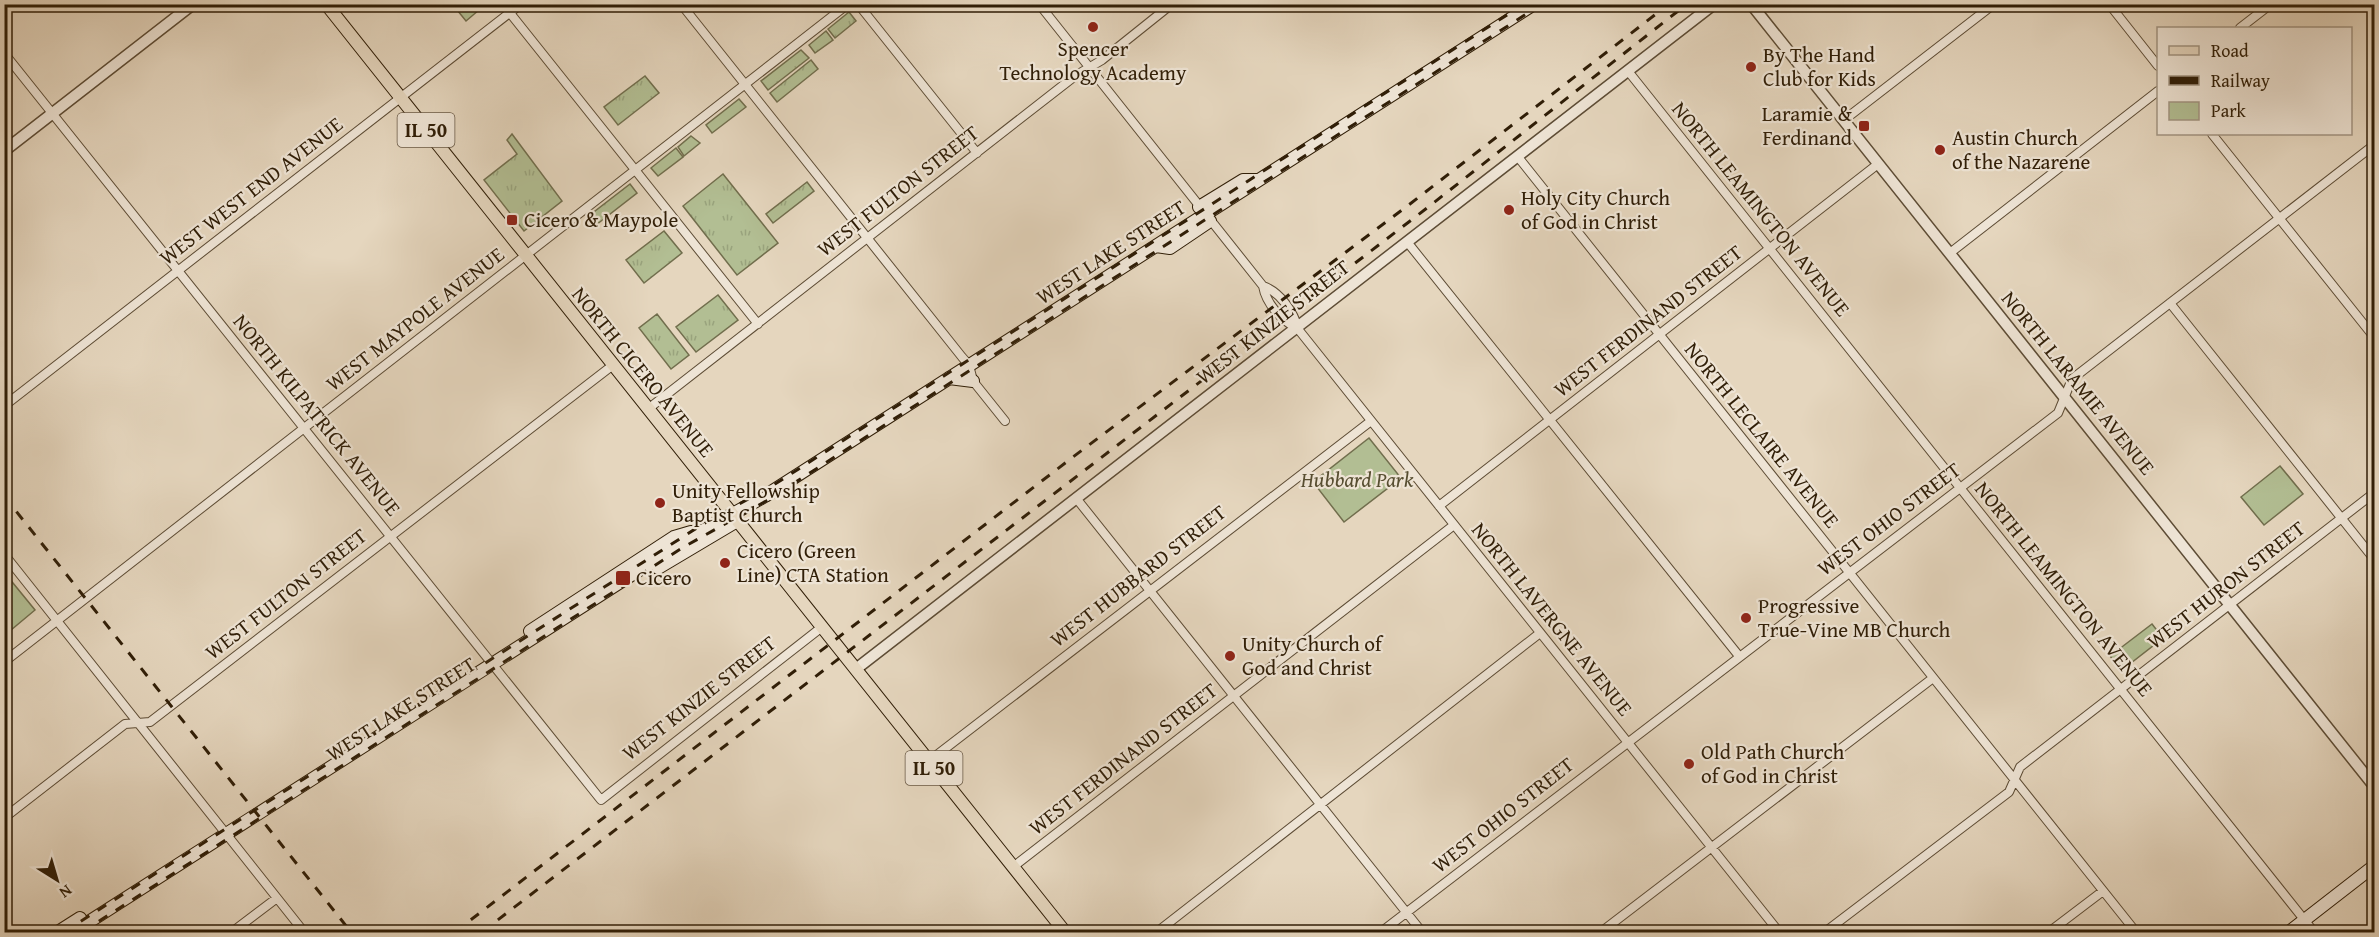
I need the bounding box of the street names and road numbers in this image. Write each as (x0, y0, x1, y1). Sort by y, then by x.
street label: NORTH LEAMINGTON AVENUE (1665, 95, 1858, 323)
street label: WEST WEST END AVENUE (152, 109, 349, 272)
road number: IL 50 (398, 113, 454, 147)
street label: WEST FULTON STREET (810, 117, 985, 264)
street label: WEST LAKE STREET (1030, 191, 1192, 312)
street label: WEST FERDINAND STREET (1547, 237, 1749, 404)
street label: WEST MAYPOLE AVENUE (319, 239, 511, 398)
street label: WEST KINZIE STREET (1189, 251, 1356, 392)
street label: NORTH CICERO AVENUE (565, 280, 722, 464)
street label: NORTH LARAMIE AVENUE (1994, 284, 2163, 482)
street label: NORTH KILPATRICK AVENUE (226, 307, 409, 523)
street label: NORTH LECLAIRE AVENUE (1678, 335, 1847, 535)
street label: WEST OHIO STREET (1810, 454, 1967, 583)
street label: NORTH LEAMINGTON AVENUE (1968, 475, 2161, 703)
street label: WEST HUBBARD STREET (1043, 497, 1233, 654)
street label: WEST HURON STREET (2140, 513, 2312, 656)
street label: NORTH LAVERGNE AVENUE (1464, 515, 1641, 722)
street label: WEST FULTON STREET (198, 520, 373, 667)
street label: WEST KINZIE STREET (615, 627, 782, 768)
street label: WEST LAKE STREET (320, 648, 482, 769)
street label: WEST FERDINAND STREET (1022, 675, 1224, 842)
street label: WEST OHIO STREET (1425, 749, 1580, 880)
road number: IL 50 (906, 751, 962, 785)

